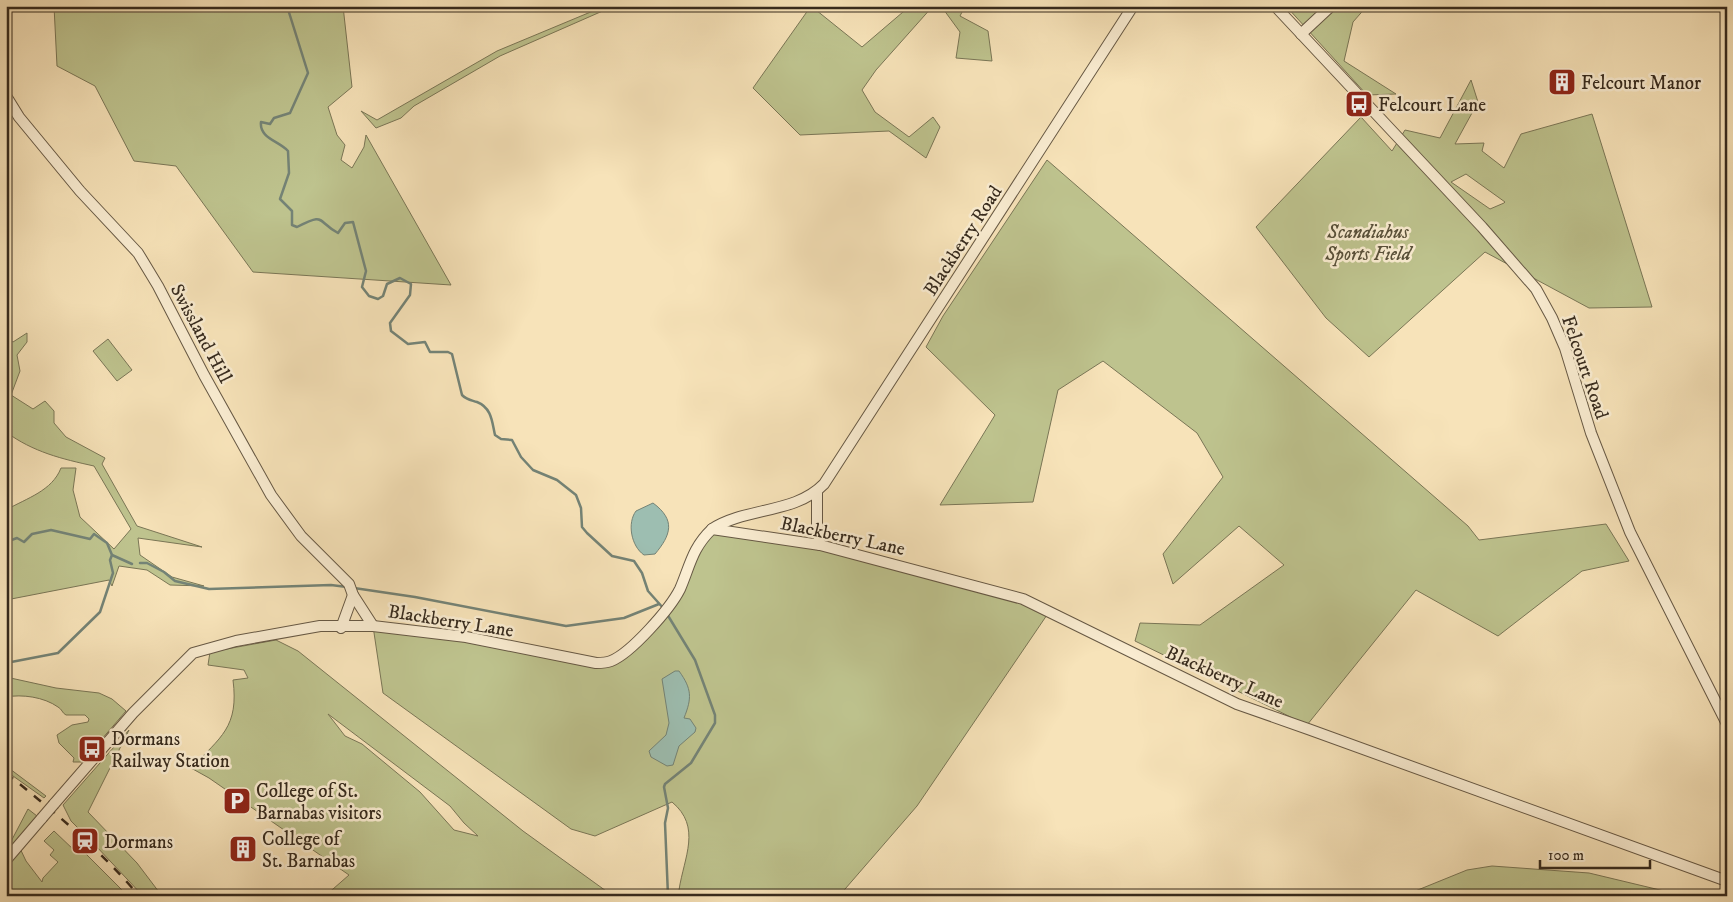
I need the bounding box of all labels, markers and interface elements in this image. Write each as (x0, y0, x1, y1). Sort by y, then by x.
building icon: Felcourt Manor (1547, 67, 1577, 97)
place label: Felcourt Manor (1581, 72, 1701, 95)
bus stop icon: Felcourt Lane (1344, 89, 1374, 119)
place label: Felcourt Lane (1378, 94, 1486, 117)
street label: Blackberry Road (919, 181, 1008, 300)
park label: Scandiahus Sports Field (1324, 221, 1414, 267)
street label: Swissland Hill (165, 280, 237, 387)
street label: Felcourt Road (1556, 313, 1613, 423)
street label: Blackberry Lane (778, 512, 907, 561)
street label: Blackberry Lane (386, 600, 515, 643)
street label: Blackberry Lane (1162, 641, 1287, 714)
place label: Dormans Railway Station (111, 728, 230, 773)
bus stop icon: Dormans Railway Station (77, 734, 107, 764)
place label: College of St. Barnabas visitors (256, 780, 382, 825)
parking icon: College of St. Barnabas visitors (222, 786, 252, 816)
station icon: Dormans (70, 826, 100, 856)
place label: College of St. Barnabas (262, 828, 355, 873)
place label: Dormans (104, 831, 173, 854)
building icon: College of St. Barnabas (228, 834, 258, 864)
scale bar (1540, 837, 1650, 869)
text: 100 m (1548, 846, 1584, 865)

